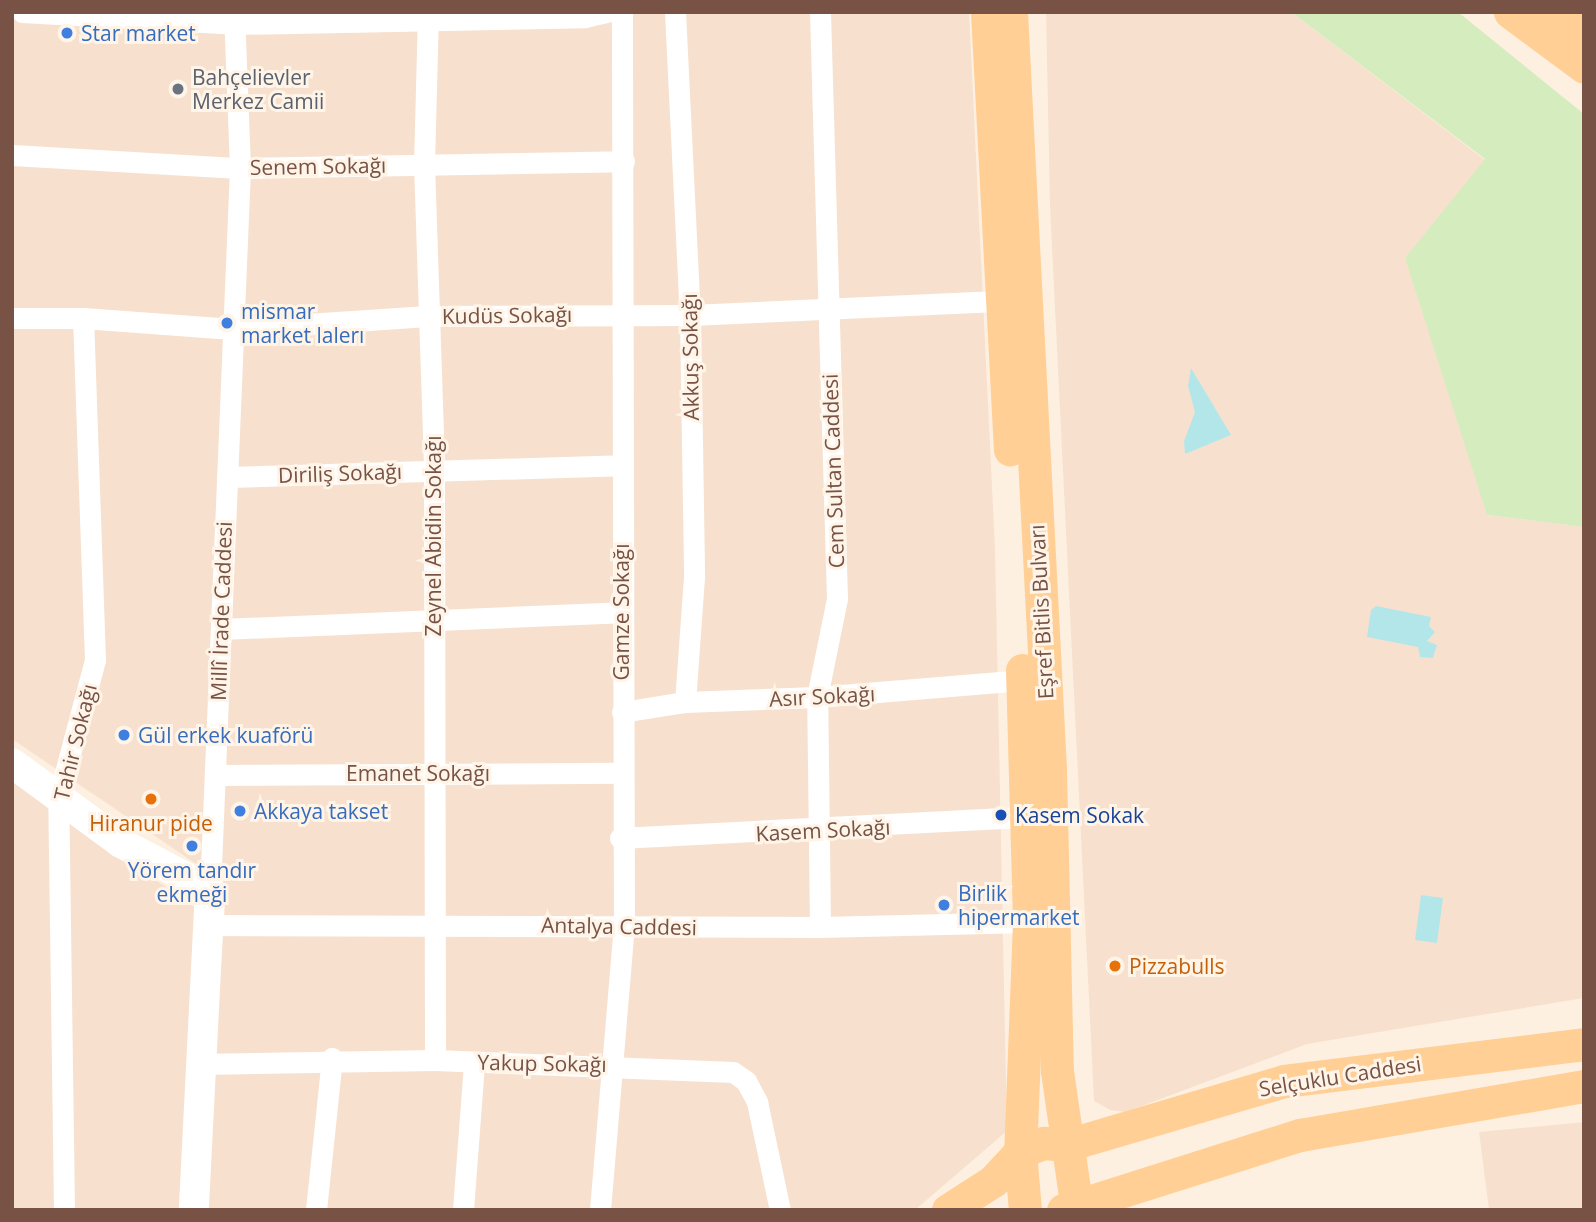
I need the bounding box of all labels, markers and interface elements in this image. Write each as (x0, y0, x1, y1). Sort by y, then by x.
place label: Star market (81, 20, 196, 46)
marker: Star market (59, 25, 75, 41)
place label: Bahçelievler Merkez Camii (192, 64, 324, 114)
marker: Bahçelievler Merkez Camii (170, 81, 186, 97)
street label: Senem Sokağı (250, 152, 386, 180)
street label: Akkuş Sokağı (676, 293, 704, 421)
place label: mismar market lalerı (241, 298, 364, 348)
street label: Kudüs Sokağı (442, 301, 572, 329)
marker: mismar market lalerı (219, 315, 235, 331)
street label: Cem Sultan Caddesi (817, 373, 849, 569)
street label: Zeynel Abidin Sokağı (420, 435, 446, 637)
street label: Diriliş Sokağı (278, 458, 402, 488)
street label: Millî İrade Caddesi (205, 521, 237, 701)
street label: Eşref Bitlis Bulvarı (1024, 524, 1058, 700)
street label: Gamze Sokağı (608, 543, 634, 681)
street label: Tahir Sokağı (48, 681, 102, 803)
street label: Asır Sokağı (768, 681, 876, 711)
place label: Gül erkek kuaförü (138, 722, 313, 748)
marker: Gül erkek kuaförü (116, 727, 132, 743)
street label: Emanet Sokağı (346, 760, 490, 786)
marker: Hiranur pide (143, 791, 159, 807)
place label: Akkaya takset (254, 798, 388, 824)
place label: Kasem Sokak (1015, 802, 1144, 828)
marker: Akkaya takset (232, 803, 248, 819)
marker: Kasem Sokak (993, 807, 1009, 823)
place label: Hiranur pide (89, 810, 213, 836)
street label: Kasem Sokağı (755, 814, 891, 846)
marker: Yörem tandır ekmeği (184, 838, 200, 854)
place label: Yörem tandır ekmeği (128, 857, 256, 907)
place label: Birlik hipermarket (958, 880, 1079, 930)
marker: Birlik hipermarket (936, 897, 952, 913)
street label: Antalya Caddesi (541, 912, 697, 940)
place label: Pizzabulls (1129, 953, 1225, 979)
marker: Pizzabulls (1107, 958, 1123, 974)
street label: Yakup Sokağı (477, 1049, 607, 1077)
street label: Selçuklu Caddesi (1257, 1051, 1423, 1101)

